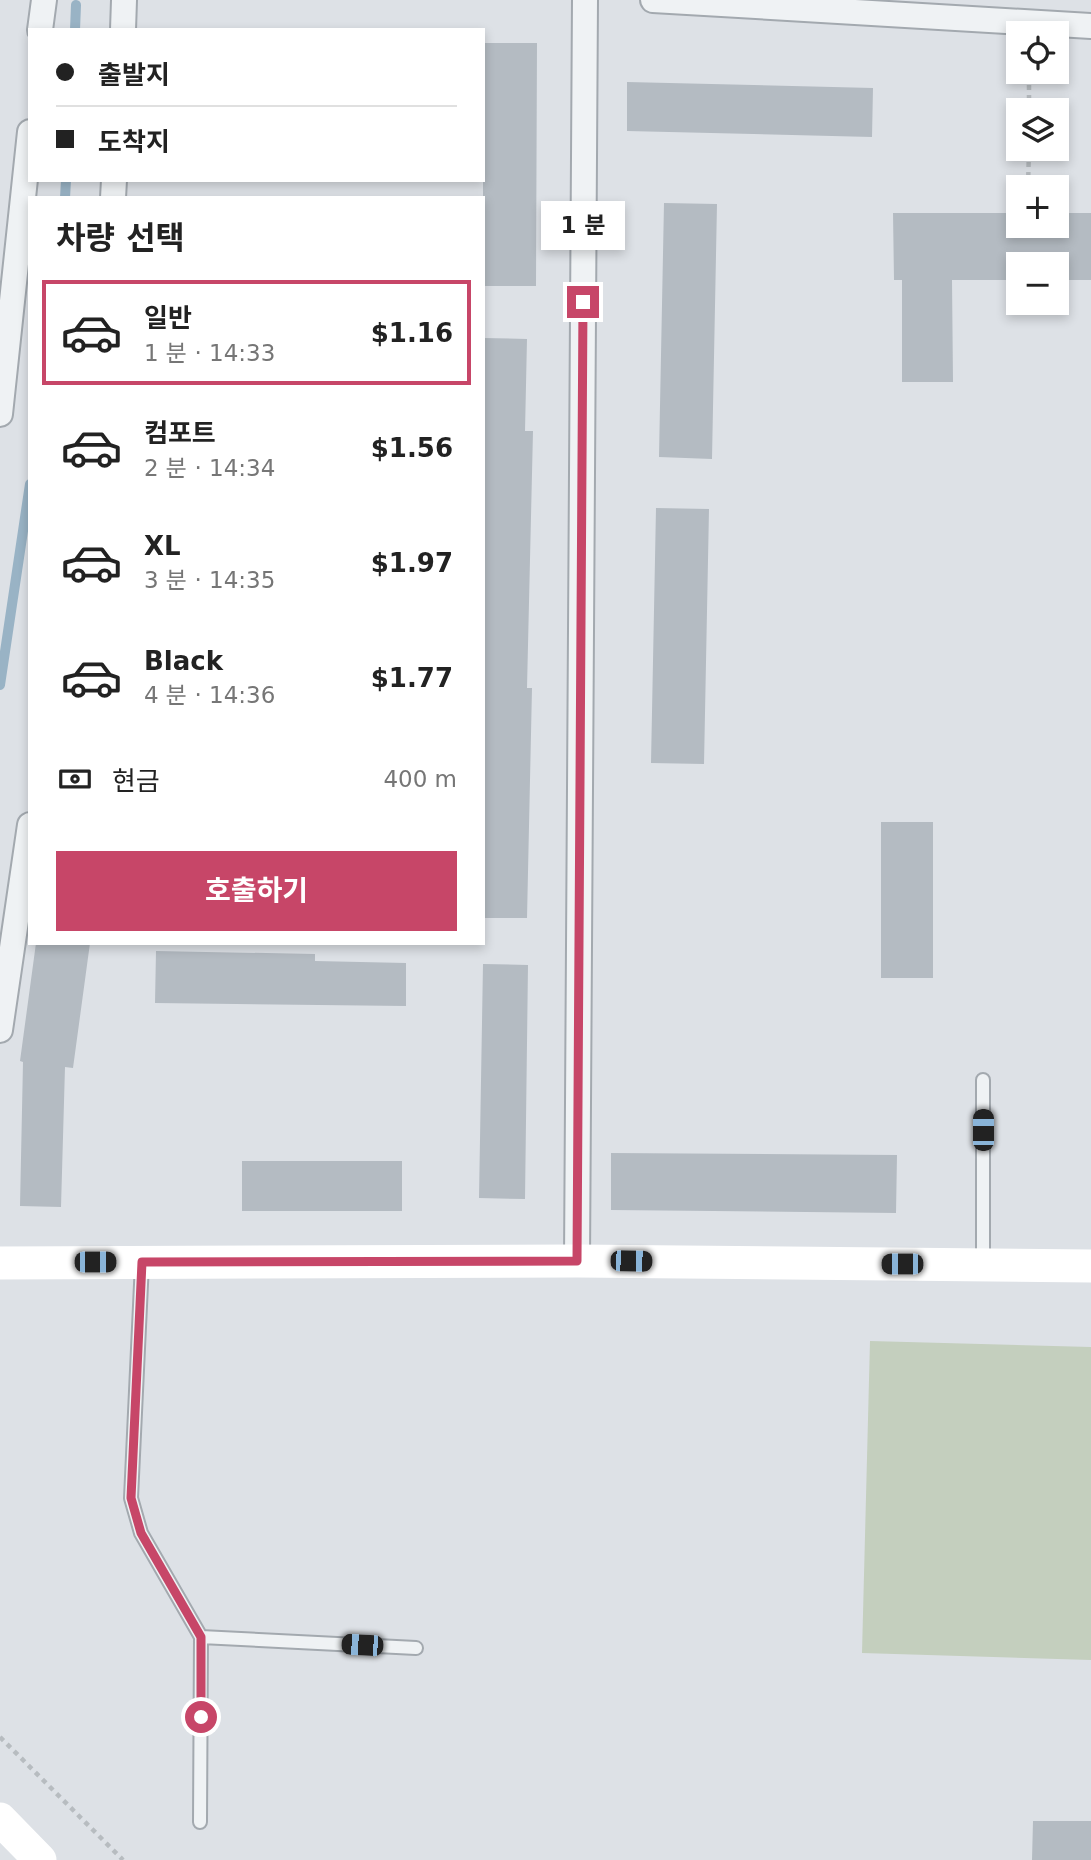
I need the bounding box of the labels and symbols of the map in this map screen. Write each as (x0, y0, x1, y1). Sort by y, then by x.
callout: 1 분 (541, 201, 625, 250)
route end (567, 286, 599, 318)
car (973, 1109, 994, 1151)
car (610, 1250, 653, 1272)
car (75, 1252, 117, 1273)
car (882, 1254, 924, 1275)
car (341, 1633, 384, 1657)
route start (185, 1701, 217, 1733)

